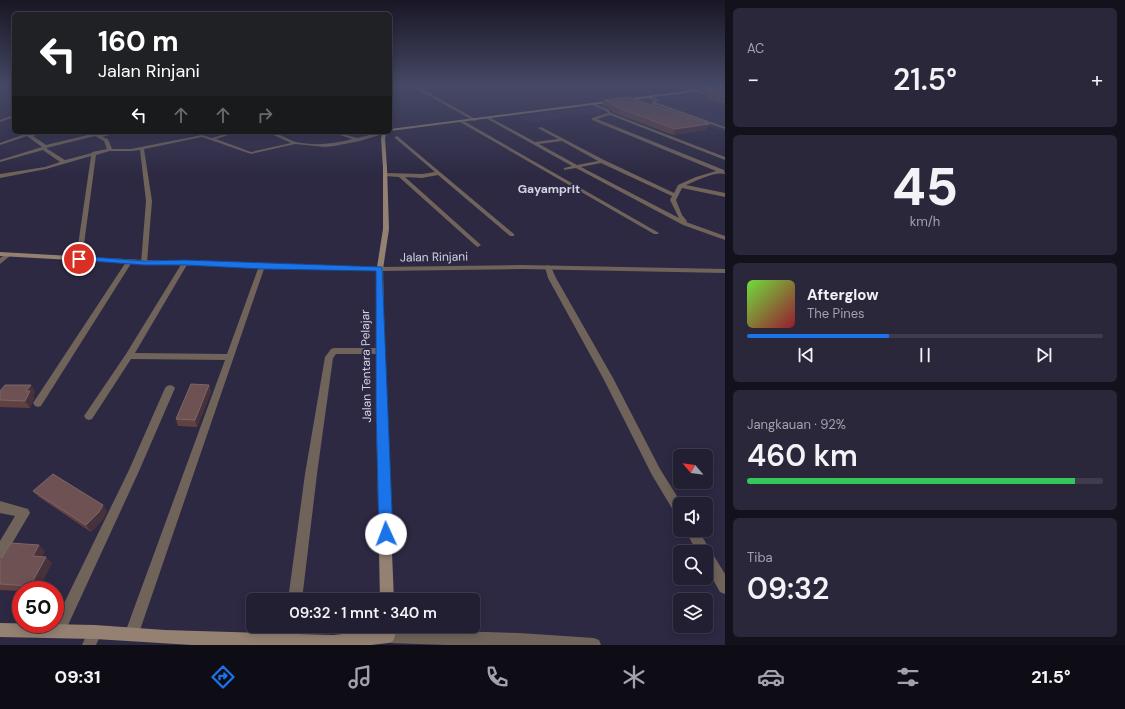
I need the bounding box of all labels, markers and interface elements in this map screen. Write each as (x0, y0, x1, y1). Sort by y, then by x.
text: 160 m (98, 23, 179, 60)
icon: left (32, 28, 84, 80)
text: AC (747, 40, 764, 57)
text: Jalan Rinjani (98, 59, 200, 83)
text: 21.5° (893, 60, 957, 99)
text: − (747, 65, 759, 94)
text: + (1091, 65, 1103, 94)
icon: left (128, 104, 150, 126)
icon: ahead (170, 104, 192, 126)
icon: ahead (212, 104, 234, 126)
icon: right (254, 104, 276, 126)
text: 45 (892, 153, 958, 221)
district label: Gayamprit (518, 181, 580, 197)
text: km/h (910, 213, 940, 230)
pin (62, 242, 96, 276)
icon: arrive (68, 248, 90, 270)
street label: Jalan Rinjani (400, 248, 468, 266)
text: Afterglow (807, 285, 879, 305)
text: The Pines (807, 305, 865, 322)
street label: Jalan Tentara Pelajar (357, 309, 375, 423)
icon: previous (795, 344, 817, 366)
icon: pause (914, 344, 936, 366)
icon: next (1033, 344, 1055, 366)
text: Jangkauan · 92% (747, 416, 846, 433)
text: 460 km (747, 436, 858, 475)
north arrow (673, 449, 713, 489)
map controls (673, 449, 713, 633)
button: sound (673, 497, 713, 537)
position arrow (365, 513, 407, 555)
button: search (673, 545, 713, 585)
text: Tiba (747, 549, 773, 566)
text: 09:32 (747, 569, 829, 608)
speed limit sign: 50 (12, 581, 64, 633)
button: layers (673, 593, 713, 633)
text: 09:32 · 1 mnt · 340 m (289, 603, 437, 623)
icon: directions (209, 663, 237, 691)
icon: music (346, 663, 374, 691)
icon: phone (483, 663, 511, 691)
icon: climate (620, 663, 648, 691)
icon: car (757, 663, 785, 691)
icon: filters (894, 663, 922, 691)
text: 09:31 (54, 665, 100, 689)
text: 21.5° (1031, 665, 1070, 689)

